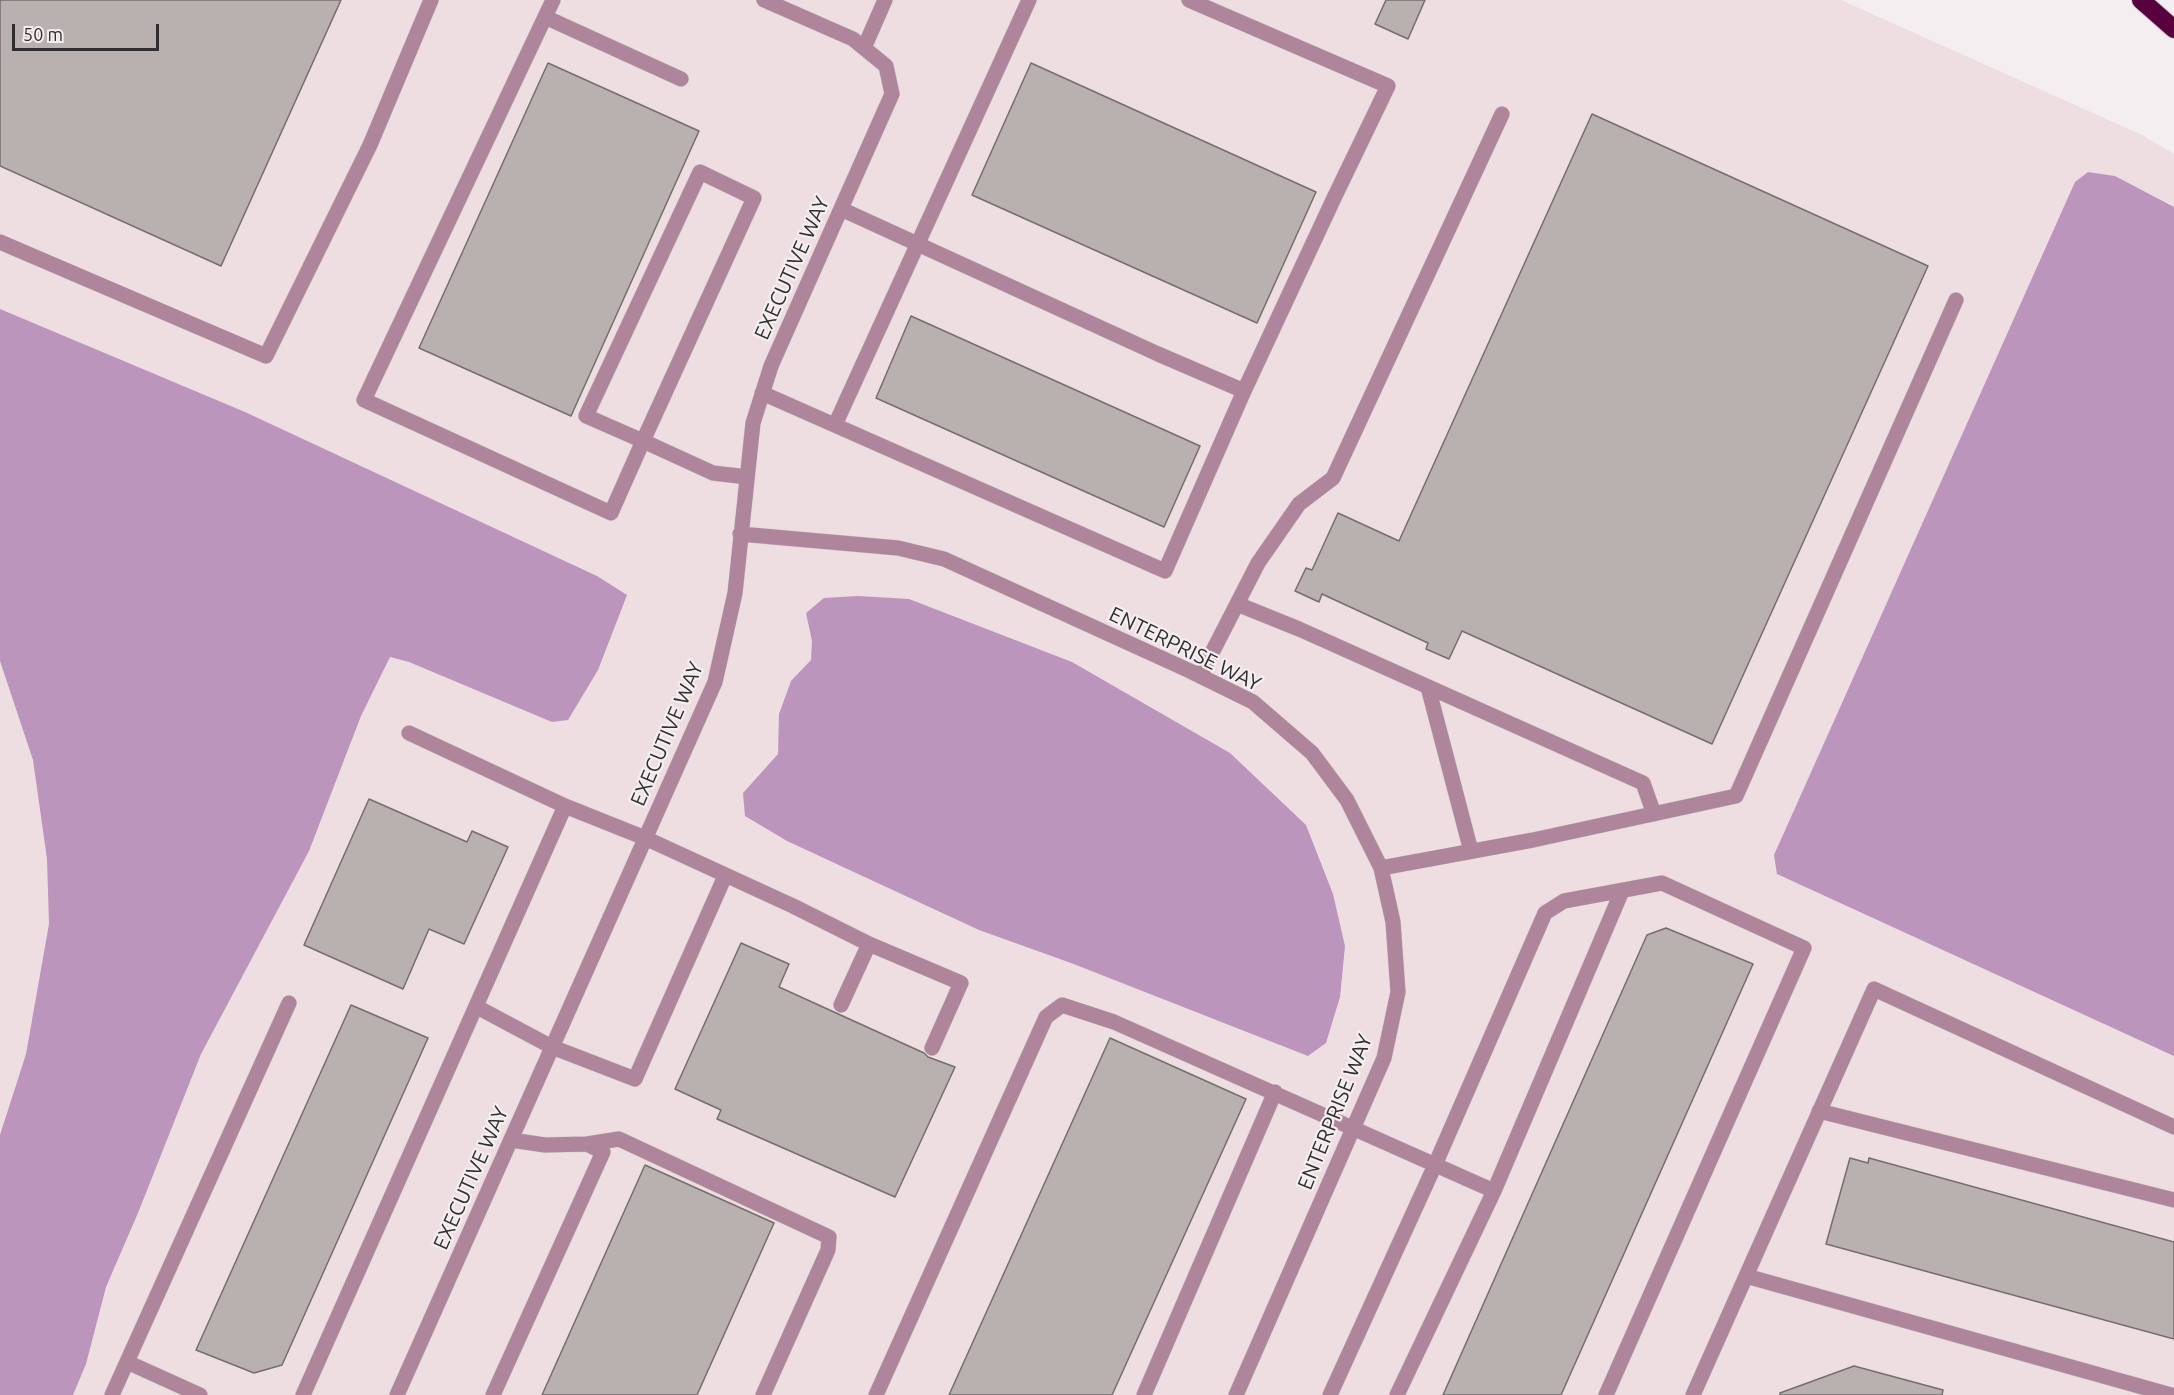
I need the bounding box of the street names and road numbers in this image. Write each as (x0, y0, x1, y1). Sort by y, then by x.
street label: EXECUTIVE WAY (749, 193, 835, 343)
street label: ENTERPRISE WAY (1105, 601, 1265, 697)
street label: EXECUTIVE WAY (625, 658, 709, 810)
street label: ENTERPRISE WAY (1292, 1031, 1378, 1193)
street label: EXECUTIVE WAY (428, 1103, 514, 1253)

